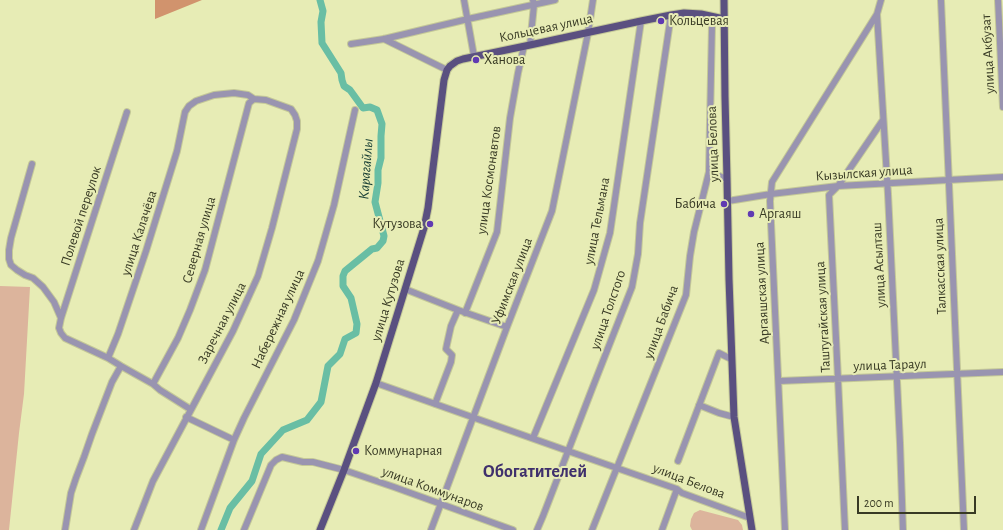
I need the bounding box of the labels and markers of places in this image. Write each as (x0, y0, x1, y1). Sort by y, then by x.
place label: Кольцевая (669, 13, 729, 29)
marker: Кольцевая (656, 16, 666, 26)
place label: Ханова (484, 52, 525, 68)
marker: Ханова (471, 55, 481, 65)
place label: Бабича (675, 196, 716, 212)
marker: Бабича (719, 199, 729, 209)
place label: Аргаяш (759, 206, 801, 222)
marker: Аргаяш (746, 209, 756, 219)
place label: Кутузова (372, 216, 422, 232)
marker: Кутузова (425, 219, 435, 229)
place label: Коммунарная (364, 443, 442, 459)
marker: Коммунарная (351, 446, 361, 456)

